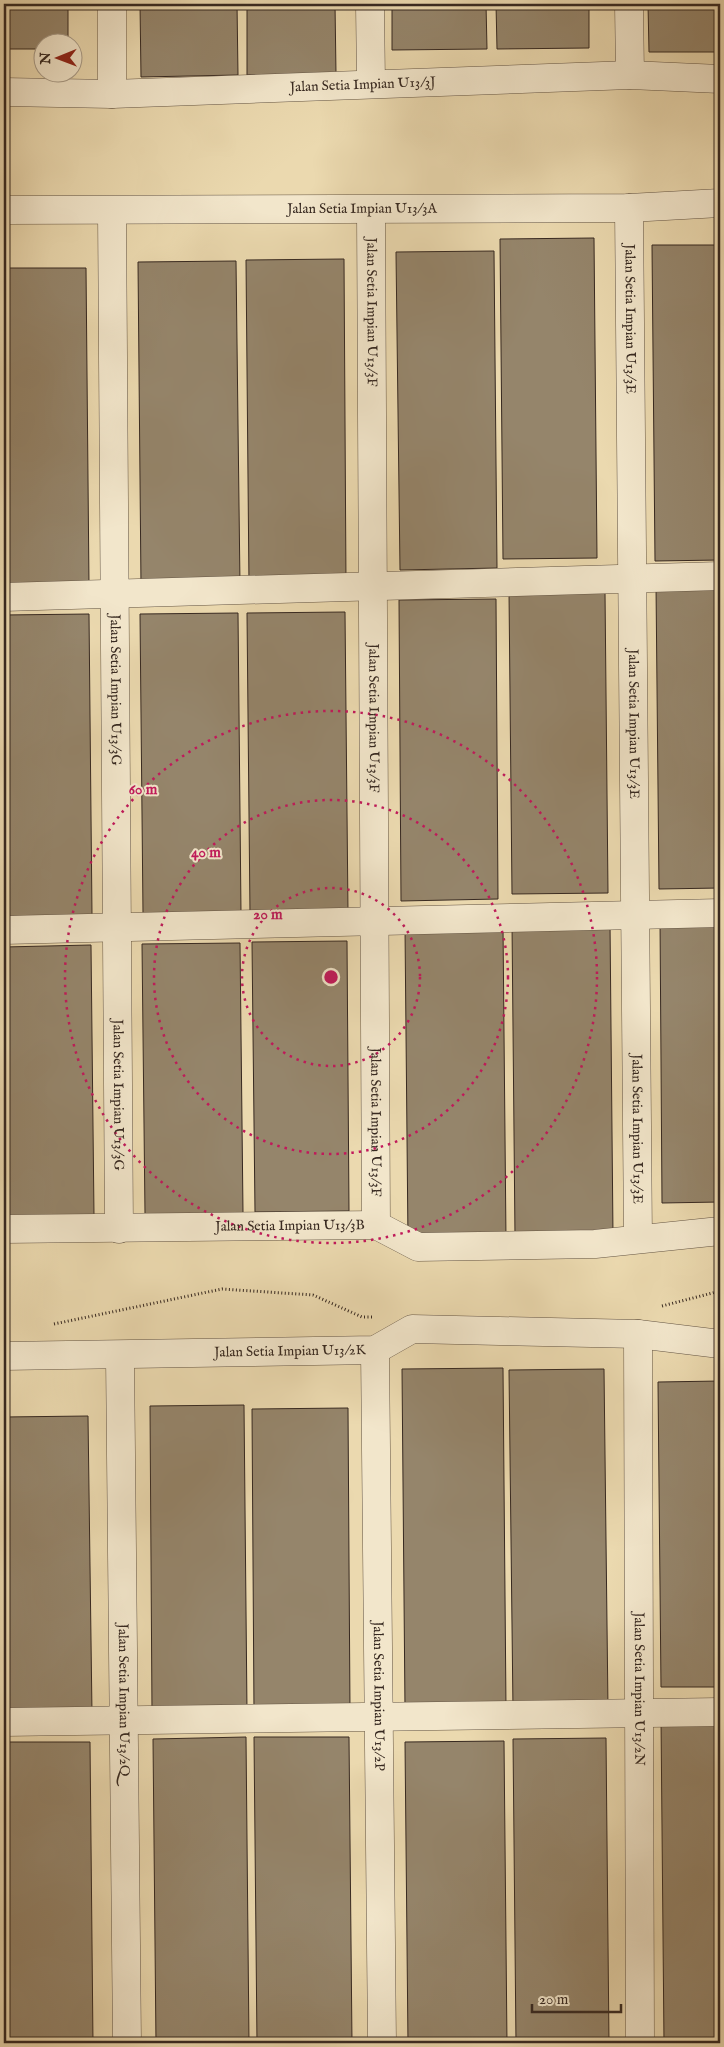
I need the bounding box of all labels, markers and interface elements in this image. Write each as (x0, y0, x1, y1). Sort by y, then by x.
north arrow (32, 32, 82, 82)
text: N (37, 52, 55, 65)
street label: Jalan Setia Impian U13/3J (288, 73, 436, 97)
street label: Jalan Setia Impian U13/3A (285, 200, 437, 218)
street label: Jalan Setia Impian U13/3F (362, 235, 381, 387)
street label: Jalan Setia Impian U13/3E (620, 242, 640, 394)
street label: Jalan Setia Impian U13/3G (106, 612, 125, 767)
street label: Jalan Setia Impian U13/3F (364, 641, 383, 793)
street label: Jalan Setia Impian U13/3E (624, 647, 643, 799)
text: 60 m (129, 780, 158, 799)
text: 40 m (191, 843, 221, 862)
text: 20 m (253, 905, 283, 924)
centre of rings (322, 968, 340, 986)
street label: Jalan Setia Impian U13/3G (109, 1017, 128, 1172)
street label: Jalan Setia Impian U13/3F (366, 1045, 385, 1197)
street label: Jalan Setia Impian U13/3E (627, 1052, 647, 1204)
street label: Jalan Setia Impian U13/3B (213, 1216, 365, 1236)
street label: Jalan Setia Impian U13/2K (212, 1341, 367, 1362)
street label: Jalan Setia Impian U13/2N (630, 1610, 648, 1766)
street label: Jalan Setia Impian U13/2P (369, 1619, 388, 1771)
street label: Jalan Setia Impian U13/2Q (114, 1621, 133, 1787)
scale bar (532, 1982, 620, 2014)
text: 20 m (539, 1990, 569, 2009)

